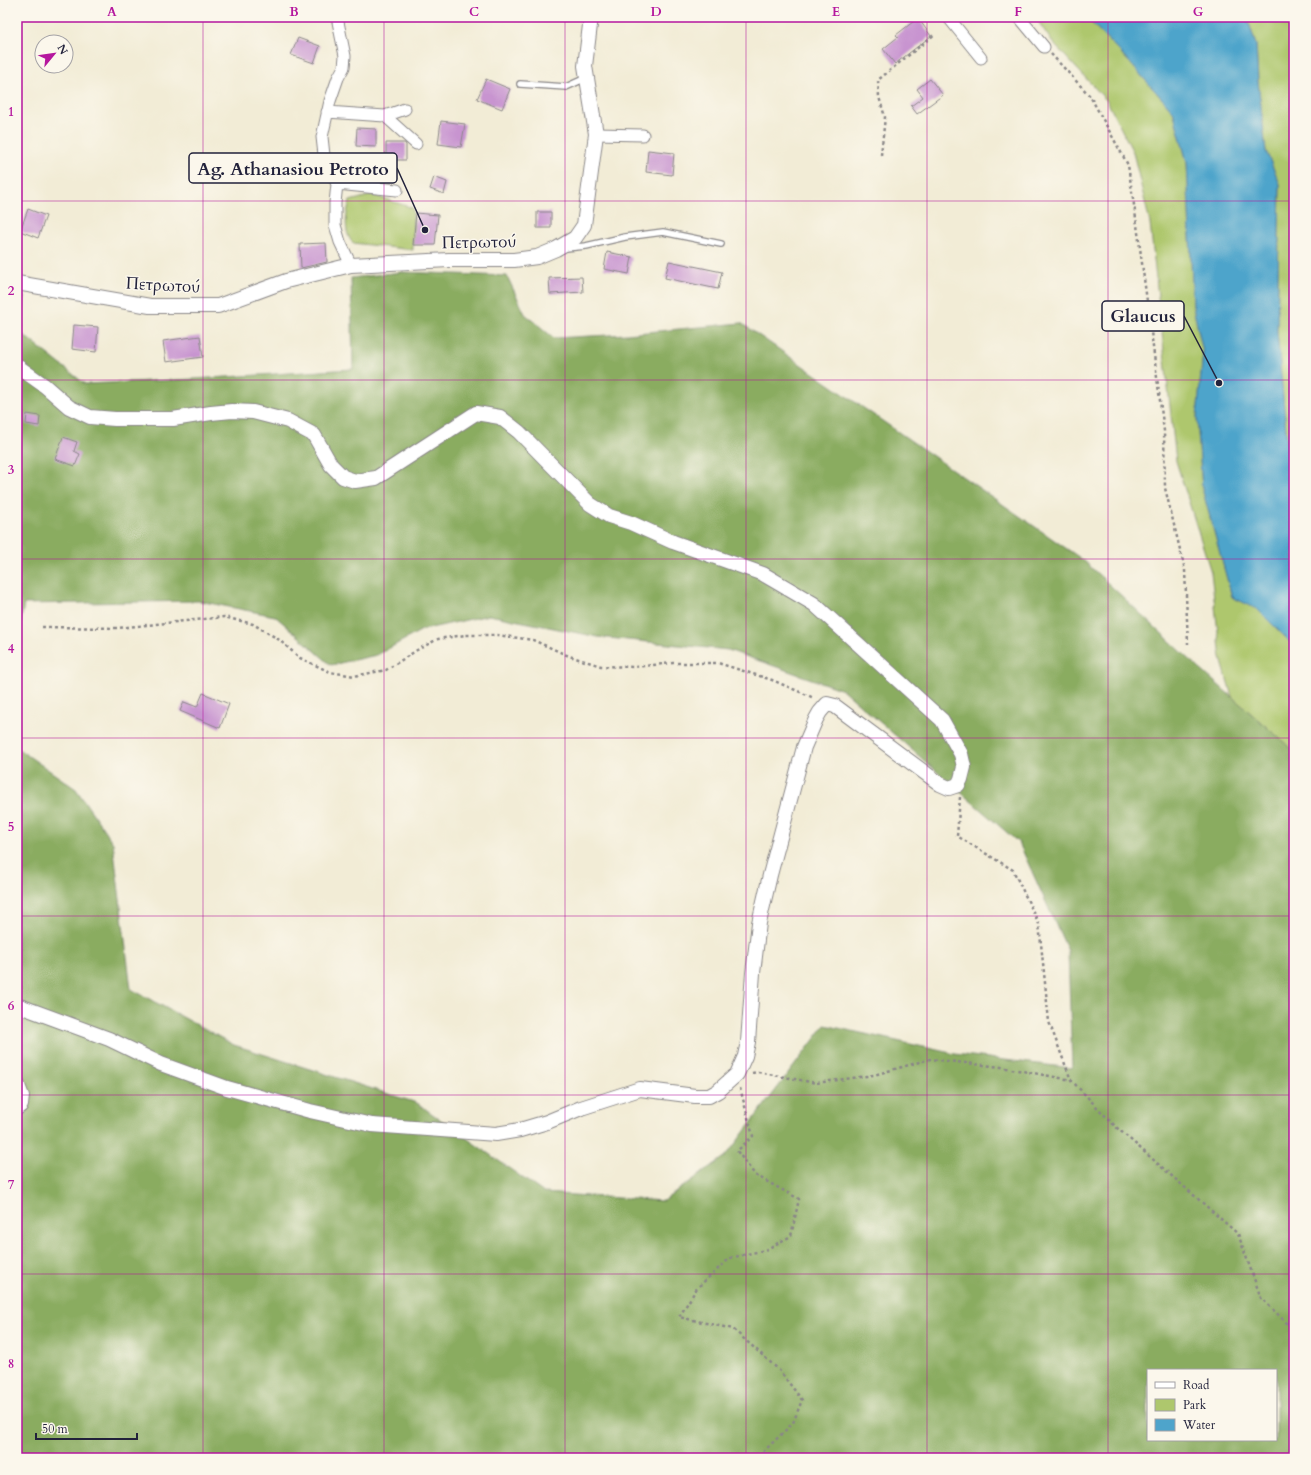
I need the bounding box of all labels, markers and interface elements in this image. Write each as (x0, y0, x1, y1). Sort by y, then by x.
text: A (107, 3, 117, 21)
text: B (289, 3, 299, 21)
text: C (469, 3, 479, 21)
text: D (650, 3, 662, 21)
text: E (832, 3, 840, 21)
text: F (1014, 3, 1022, 21)
text: G (1193, 3, 1204, 21)
north arrow (34, 34, 74, 74)
text: N (53, 42, 71, 58)
text: 1 (8, 103, 14, 121)
callout: Ag. Athanasiou Petroto (189, 153, 397, 183)
text: Ag. Athanasiou Petroto (197, 157, 389, 182)
street label: Πετρωτού (442, 230, 516, 254)
street label: Πετρωτού (125, 272, 201, 298)
text: 2 (8, 282, 15, 300)
callout: Glaucus (1102, 301, 1184, 331)
text: Glaucus (1110, 304, 1176, 329)
text: 3 (8, 461, 15, 479)
text: 4 (8, 640, 15, 658)
text: 5 (8, 818, 14, 836)
text: 6 (8, 997, 15, 1015)
text: 7 (8, 1176, 15, 1194)
text: 8 (8, 1355, 14, 1373)
legend (1147, 1369, 1277, 1441)
text: Road (1183, 1377, 1210, 1393)
text: Park (1183, 1397, 1207, 1413)
scale bar (36, 1415, 137, 1441)
text: Water (1182, 1417, 1216, 1433)
text: 50 m (42, 1421, 69, 1437)

